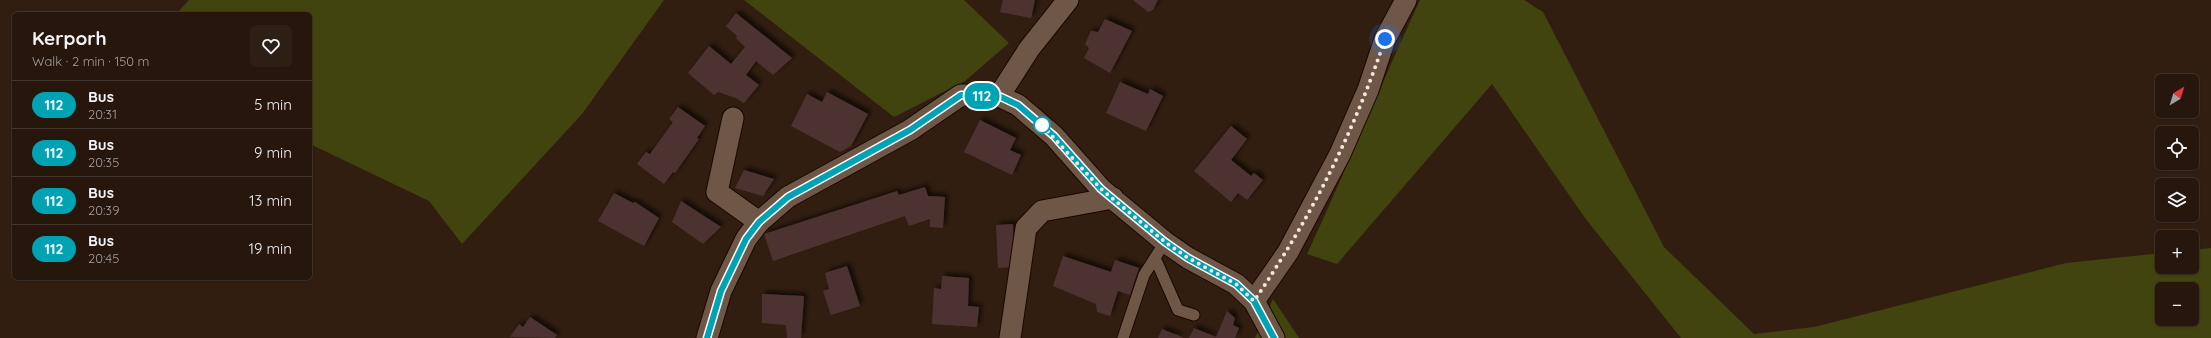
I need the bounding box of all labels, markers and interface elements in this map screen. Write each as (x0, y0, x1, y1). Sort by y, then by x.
button: heart (250, 25, 292, 67)
text: Kerporh (32, 26, 107, 50)
your location (1375, 29, 1395, 49)
text: Walk · 2 min · 150 m (32, 53, 149, 69)
north arrow (2155, 74, 2199, 118)
map controls (2155, 74, 2199, 326)
line badge: 112 (959, 83, 1005, 109)
text: Bus (88, 87, 114, 106)
text: 112 (973, 87, 991, 105)
text: 5 min (254, 95, 292, 114)
text: 112 (45, 96, 63, 114)
text: 20:31 (88, 106, 117, 122)
unlabelled marker (1033, 116, 1051, 134)
button: locate (2155, 126, 2199, 170)
text: Bus (88, 135, 114, 154)
text: 9 min (254, 143, 292, 162)
text: 112 (45, 144, 63, 162)
text: 20:35 (88, 154, 119, 170)
button: layers (2155, 178, 2199, 222)
text: Bus (88, 183, 114, 202)
text: 13 min (249, 191, 292, 210)
text: 112 (45, 192, 63, 210)
text: 20:39 (88, 202, 119, 218)
button: + (2155, 230, 2199, 274)
text: Bus (88, 231, 114, 250)
text: 19 min (248, 239, 292, 258)
text: 112 (45, 240, 63, 258)
text: 20:45 (88, 250, 119, 266)
button: − (2155, 282, 2199, 326)

